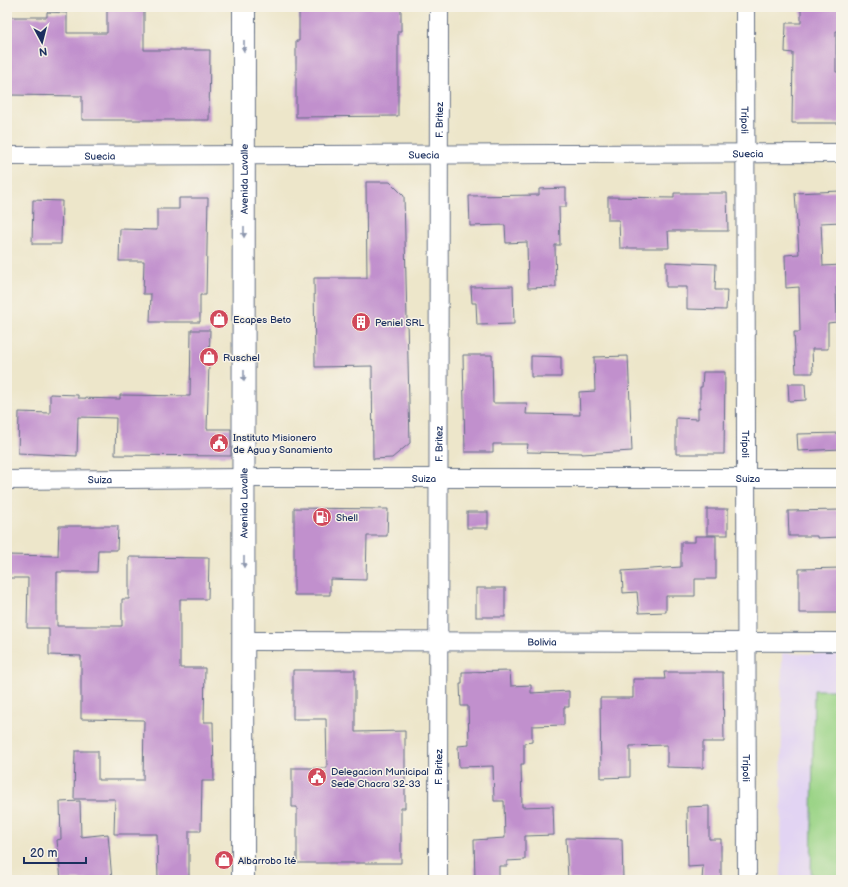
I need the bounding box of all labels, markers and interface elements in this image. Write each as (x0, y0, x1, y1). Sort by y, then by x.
north arrow (22, 22, 62, 62)
one-way arrow (241, 40, 247, 53)
text: N (38, 44, 48, 58)
street label: F. Britez (434, 102, 446, 138)
street label: Trípoli (738, 106, 750, 134)
street label: Avenida Lavalle (239, 144, 251, 214)
street label: Suecia (733, 148, 764, 160)
street label: Suecia (409, 149, 440, 162)
street label: Suecia (85, 151, 116, 163)
one-way arrow (241, 226, 247, 239)
shop icon: Ecapes Beto (208, 308, 230, 330)
building icon: Peniel SRL (350, 311, 372, 333)
place label: Ecapes Beto (233, 314, 291, 326)
place label: Peniel SRL (375, 317, 425, 329)
shop icon: Ruschel (198, 346, 220, 368)
place label: Ruschel (223, 352, 260, 364)
one-way arrow (241, 370, 247, 383)
street label: F. Britez (433, 426, 446, 462)
street label: Trípoli (739, 430, 751, 458)
public building icon: Instituto Misionero de Agua y Sanamiento (208, 432, 230, 454)
place label: Instituto Misionero de Agua y Sanamiento (233, 432, 333, 456)
street label: Avenida Lavalle (238, 468, 250, 538)
street label: Suiza (412, 473, 436, 485)
street label: Suiza (736, 473, 760, 485)
street label: Suiza (88, 474, 113, 486)
fuel station icon: Shell (311, 506, 333, 528)
place label: Shell (336, 512, 358, 524)
one-way arrow (241, 556, 247, 569)
street label: Bolivia (527, 636, 557, 649)
street label: F. Britez (433, 749, 445, 785)
street label: Trípoli (740, 754, 752, 782)
public building icon: Delegacion Municipal Sede Chacra 32-33 (306, 766, 328, 788)
place label: Delegacion Municipal Sede Chacra 32-33 (331, 766, 429, 790)
scale bar (24, 839, 86, 865)
text: 20 m (30, 846, 57, 861)
shop icon: Albarrobo Ité (213, 849, 235, 871)
place label: Albarrobo Ité (238, 855, 296, 867)

